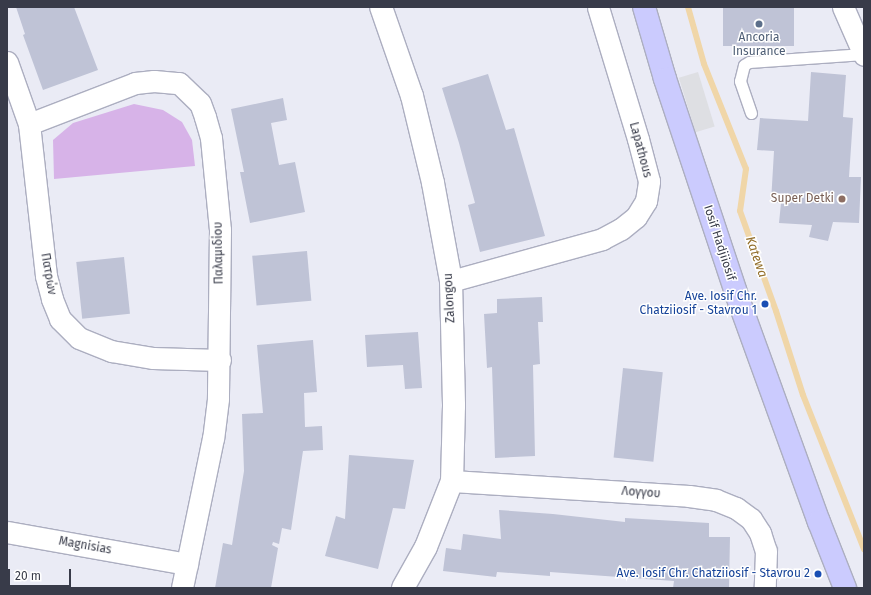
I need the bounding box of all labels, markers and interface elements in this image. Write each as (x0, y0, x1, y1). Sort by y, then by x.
marker: Ancoria Insurance (754, 19, 764, 29)
place label: Ancoria Insurance (733, 31, 785, 59)
street label: Lapathous (626, 121, 654, 179)
place label: Super Detki (771, 192, 834, 206)
marker: Super Detki (837, 194, 847, 204)
street label: Iosif Hadjiiosif (700, 203, 738, 283)
street label: Παλαμιδίου (211, 222, 227, 284)
water label: Katewa (742, 234, 770, 280)
street label: Πατρών (37, 252, 59, 296)
street label: Zalongou (442, 273, 458, 323)
place label: Ave. Iosif Chr. Chatziiosif - Stavrou 1 (640, 290, 757, 318)
marker: Ave. Iosif Chr. Chatziiosif - Stavrou 1 (760, 299, 770, 309)
street label: Λογγου (621, 484, 661, 502)
street label: Magnisias (57, 534, 113, 558)
scale bar (10, 561, 73, 587)
place label: Ave. Iosif Chr. Chatziiosif - Stavrou 2 (617, 567, 810, 581)
text: 20 m (15, 569, 41, 583)
marker: Ave. Iosif Chr. Chatziiosif - Stavrou 2 (813, 569, 823, 579)

